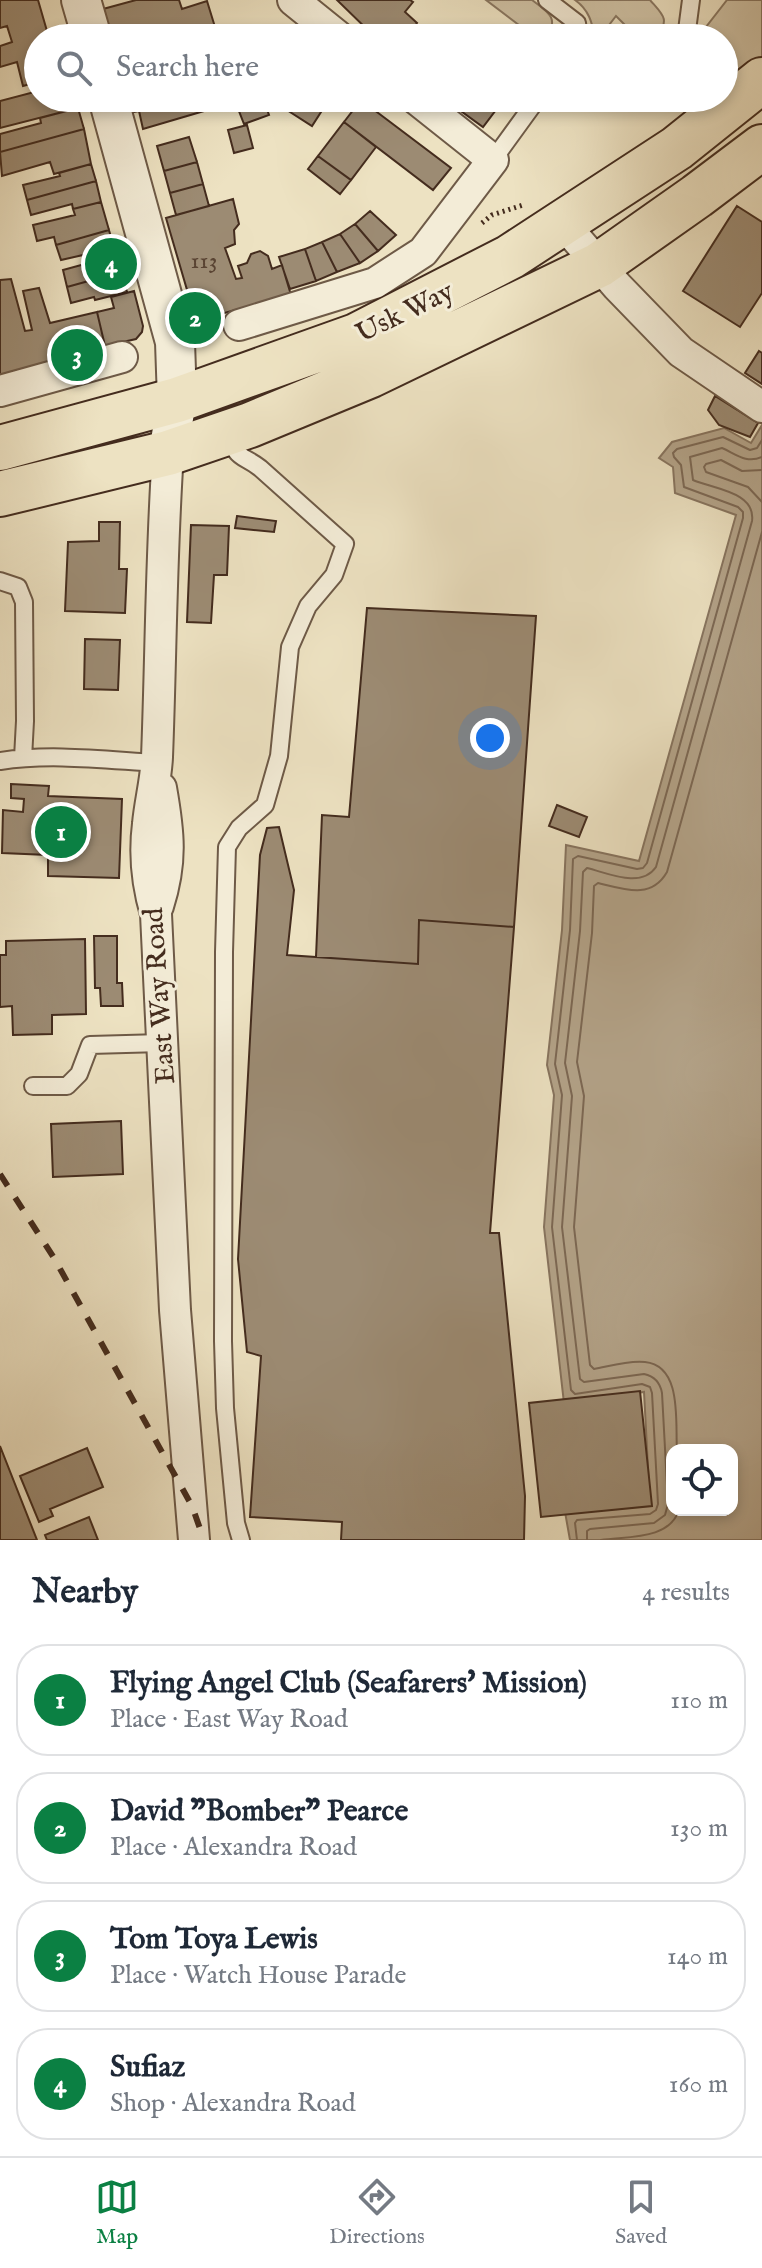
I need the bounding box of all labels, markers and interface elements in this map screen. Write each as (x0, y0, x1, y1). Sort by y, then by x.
search box (24, 24, 738, 112)
icon: search (52, 46, 96, 90)
text: Search here (116, 49, 259, 87)
pin: 4 (85, 234, 137, 294)
house number: 113 (191, 246, 217, 277)
street label: Usk Way (350, 275, 460, 352)
pin: 2 (169, 288, 221, 348)
pin: 3 (51, 325, 103, 385)
your location (470, 718, 510, 758)
pin: 1 (35, 802, 87, 862)
street label: East Way Road (137, 906, 184, 1085)
map controls (666, 1444, 738, 1516)
button: locate (666, 1444, 738, 1516)
text: Nearby (32, 1571, 138, 1614)
text: 4 results (642, 1576, 730, 1609)
text: Flying Angel Club (Seafarers' Mission) (110, 1665, 587, 1703)
text: 1 (55, 1684, 65, 1717)
text: 110 m (670, 1684, 728, 1717)
text: Place · East Way Road (110, 1703, 348, 1736)
text: David "Bomber" Pearce (110, 1793, 408, 1831)
text: 2 (54, 1812, 66, 1845)
text: 130 m (670, 1812, 728, 1845)
text: Place · Alexandra Road (110, 1831, 357, 1864)
text: Tom Toya Lewis (110, 1921, 318, 1959)
text: 3 (55, 1940, 65, 1973)
text: 140 m (667, 1940, 728, 1973)
text: Place · Watch House Parade (110, 1959, 406, 1992)
text: Sufiaz (110, 2049, 185, 2087)
text: 4 (54, 2068, 66, 2101)
text: 160 m (669, 2068, 728, 2101)
text: Shop · Alexandra Road (110, 2087, 356, 2120)
tab: Map (95, 2175, 139, 2251)
tab: Directions (329, 2175, 425, 2251)
tab: Saved (615, 2175, 667, 2251)

